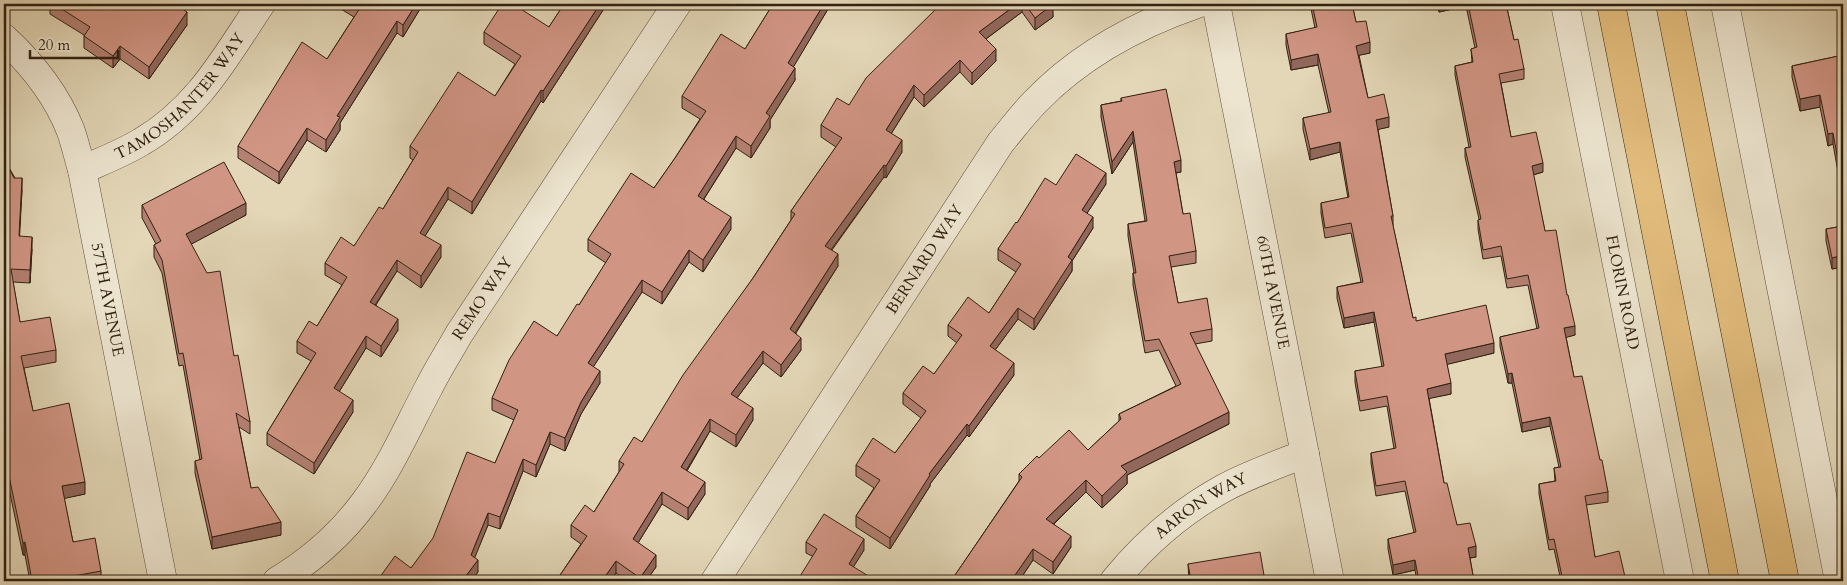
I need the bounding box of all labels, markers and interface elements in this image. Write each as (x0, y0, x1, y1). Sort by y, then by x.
scale bar (30, 28, 118, 60)
street label: TAMOSHANTER WAY (111, 29, 250, 165)
text: 20 m (38, 35, 70, 55)
street label: BERNARD WAY (881, 200, 968, 318)
street label: FLORIN ROAD (1600, 233, 1645, 352)
street label: 60TH AVENUE (1251, 234, 1295, 351)
street label: 57TH AVENUE (86, 241, 129, 358)
street label: REMO WAY (447, 253, 518, 344)
street label: AARON WAY (1150, 467, 1251, 544)

